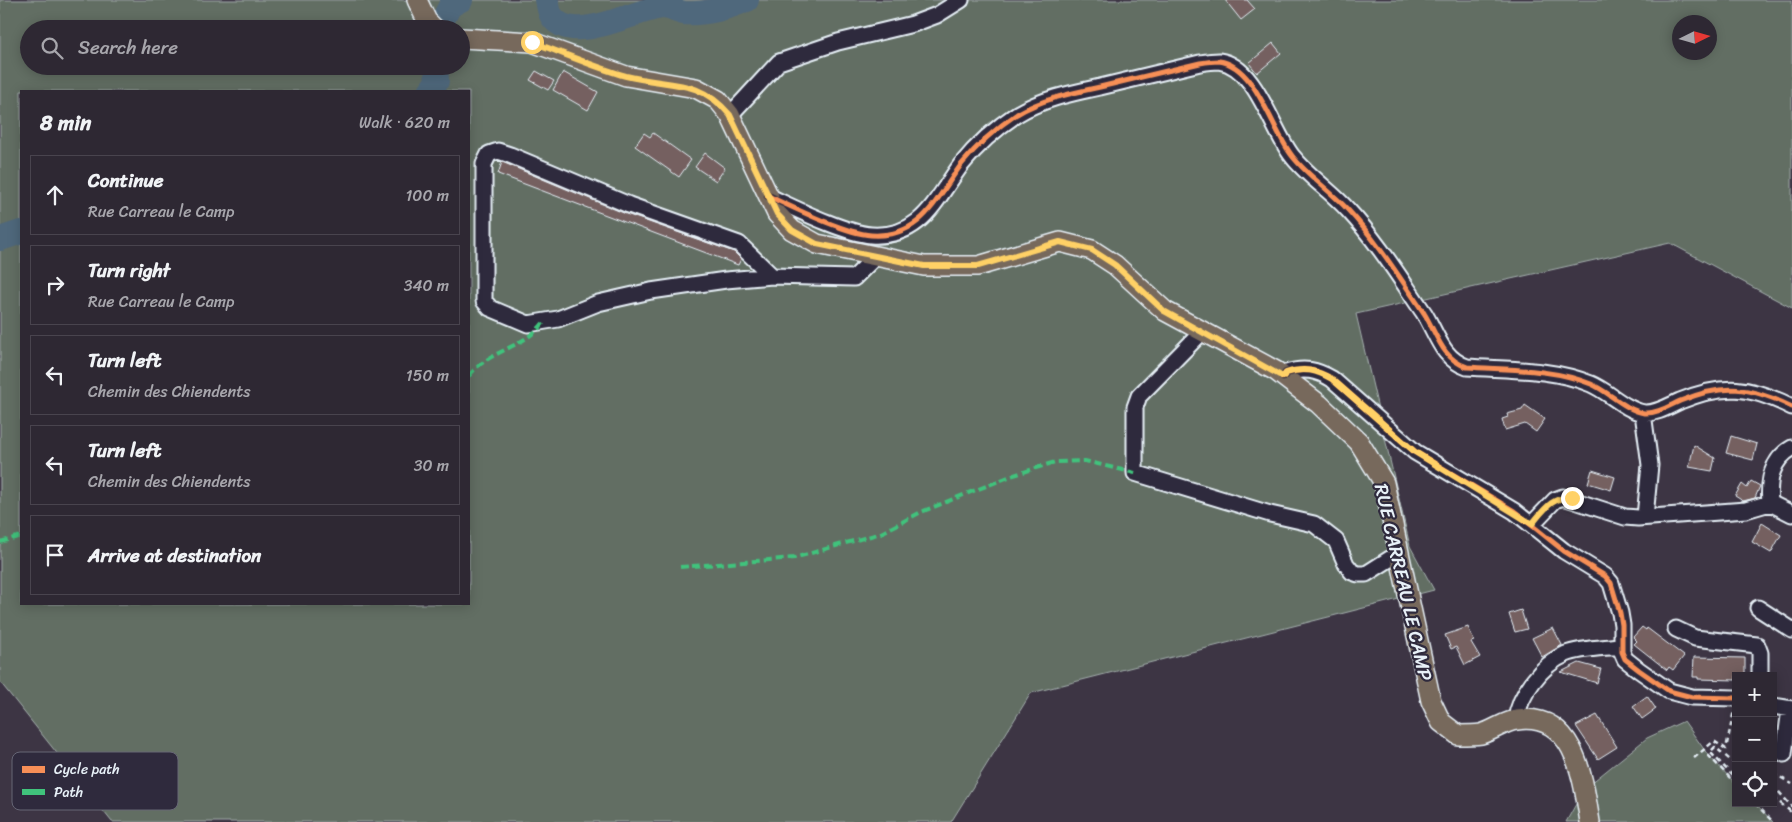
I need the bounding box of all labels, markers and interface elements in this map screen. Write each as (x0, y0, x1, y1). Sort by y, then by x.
north arrow (1672, 15, 1717, 60)
search box (20, 20, 470, 75)
text: Search here (78, 31, 178, 64)
route start (521, 31, 544, 54)
icon: search (38, 34, 66, 62)
text: 8 min (40, 104, 91, 142)
text: Walk · 620 m (359, 108, 450, 137)
text: Continue (88, 164, 164, 197)
icon: ahead (41, 181, 69, 209)
text: 100 m (405, 181, 449, 210)
text: Rue Carreau le Camp (88, 197, 235, 226)
text: Turn right (88, 254, 170, 287)
icon: right (41, 271, 69, 299)
text: 340 m (404, 271, 449, 300)
text: Rue Carreau le Camp (88, 287, 235, 316)
text: Turn left (88, 344, 161, 377)
icon: left (41, 361, 69, 389)
text: 150 m (406, 361, 449, 390)
text: Chemin des Chiendents (88, 377, 251, 406)
text: Turn left (88, 434, 161, 467)
icon: left (41, 451, 69, 479)
text: 30 m (414, 451, 449, 480)
text: Chemin des Chiendents (88, 467, 251, 496)
street label: RUE CARREAU LE CAMP (1365, 480, 1442, 684)
route end (1561, 487, 1584, 510)
text: Arrive at destination (88, 539, 261, 572)
icon: arrive (41, 541, 69, 569)
map controls (1732, 672, 1777, 807)
button: + (1732, 672, 1777, 717)
button: − (1732, 717, 1777, 762)
legend (12, 752, 178, 810)
text: Cycle path (54, 757, 120, 782)
button: locate (1732, 762, 1777, 807)
text: Path (54, 780, 83, 805)

